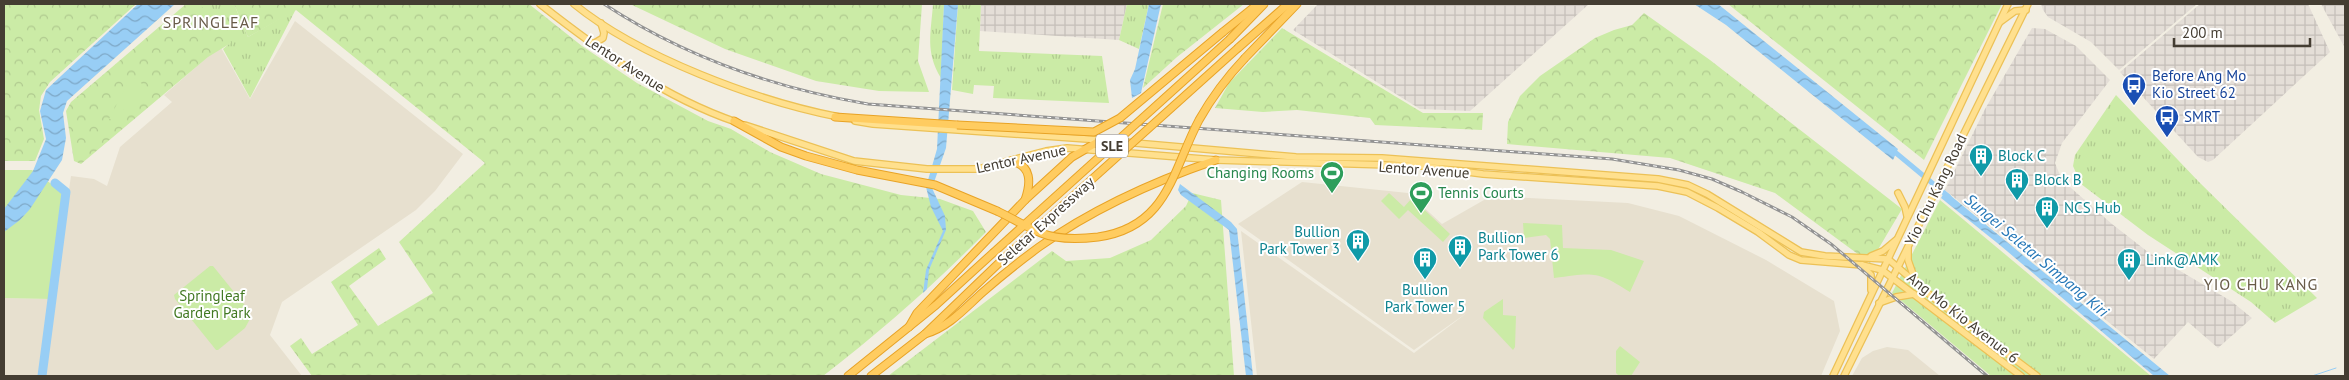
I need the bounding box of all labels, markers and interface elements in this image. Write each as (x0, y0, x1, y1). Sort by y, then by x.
district label: SPRINGLEAF (163, 12, 259, 32)
scale bar (2174, 15, 2310, 47)
text: 200 m (2182, 23, 2223, 42)
street label: Lentor Avenue (582, 31, 669, 96)
place label: Before Ang Mo Kio Street 62 (2152, 66, 2246, 102)
bus stop icon: Before Ang Mo Kio Street 62 (2121, 72, 2147, 106)
bus stop icon: SMRT (2154, 104, 2180, 138)
place label: SMRT (2184, 107, 2221, 126)
street label: Yio Chu Kang Road (1900, 131, 1971, 249)
road number: SLE (1096, 134, 1128, 158)
street label: Lentor Avenue (974, 140, 1067, 177)
building icon: Block C (1968, 143, 1994, 177)
place label: Block C (1998, 146, 2045, 165)
street label: Lentor Avenue (1378, 157, 1470, 182)
sports icon: Changing Rooms (1319, 160, 1345, 194)
place label: Changing Rooms (1206, 163, 1314, 182)
building icon: Block B (2004, 167, 2030, 201)
place label: Block B (2034, 170, 2081, 189)
street label: Seletar Expressway (993, 172, 1098, 269)
sports icon: Tennis Courts (1408, 180, 1434, 214)
place label: Tennis Courts (1438, 183, 1524, 202)
water label: Sungei Seletar Simpang Kiri (1961, 189, 2114, 322)
building icon: NCS Hub (2034, 195, 2060, 229)
place label: NCS Hub (2064, 198, 2121, 217)
place label: Bullion Park Tower 3 (1259, 222, 1340, 258)
building icon: Bullion Park Tower 3 (1345, 228, 1371, 262)
place label: Bullion Park Tower 6 (1478, 228, 1559, 264)
building icon: Bullion Park Tower 6 (1447, 234, 1473, 268)
building icon: Bullion Park Tower 5 (1412, 246, 1438, 280)
building icon: Link@AMK (2116, 247, 2142, 281)
place label: Link@AMK (2146, 250, 2219, 269)
street label: Ang Mo Kio Avenue 6 (1904, 268, 2023, 367)
district label: YIO CHU KANG (2204, 274, 2318, 294)
place label: Bullion Park Tower 5 (1385, 280, 1465, 316)
park label: Springleaf Garden Park (173, 286, 251, 322)

